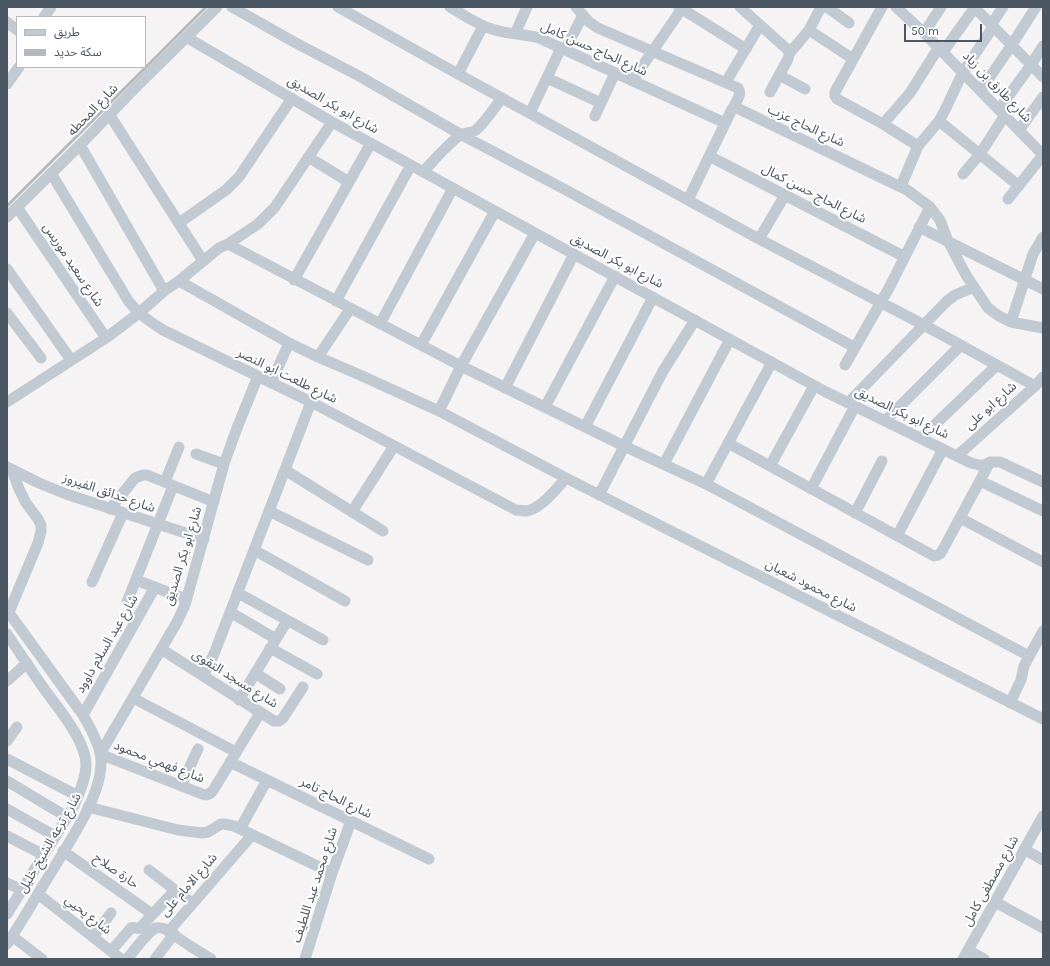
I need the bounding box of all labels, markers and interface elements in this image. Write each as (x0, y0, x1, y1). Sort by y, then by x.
legend (16, 16, 146, 68)
scale bar (906, 16, 984, 42)
street label: شارع الحاج حسن كامل (538, 18, 650, 80)
text: 50 m (911, 24, 939, 38)
text: طريق (54, 25, 80, 39)
text: سكة حديد (54, 45, 102, 59)
street label: شارع طارق بن زياد (959, 48, 1035, 126)
street label: شارع ابو بكر الصديق (285, 73, 381, 137)
street label: شارع المحطه (64, 81, 122, 139)
street label: شارع الحاج عزب (765, 101, 847, 151)
street label: شارع الحاج حسن كمال (759, 161, 869, 227)
street label: شارع سعيد موريس (39, 220, 107, 310)
street label: شارع ابو بكر الصديق (568, 230, 666, 292)
street label: شارع طلعت ابو النصر (234, 345, 340, 407)
street label: شارع ابو على (962, 379, 1020, 433)
street label: شارع ابو بكر الصديق (852, 383, 952, 443)
street label: شارع حدائق الفيروز (61, 470, 157, 516)
street label: شارع ابو بكر الصديق (161, 505, 205, 607)
street label: شارع محمود شعبان (763, 556, 859, 616)
street label: شارع عبد السلام داوود (72, 592, 142, 696)
street label: شارع مسجد التقوى (189, 646, 281, 712)
street label: شارع فهمي محمود (111, 738, 207, 786)
street label: شارع الحاج تامر (298, 774, 374, 822)
street label: شارع ترعه الشيخ خليل (15, 790, 85, 896)
street label: شارع محمد عبد اللطيف (289, 825, 341, 945)
street label: شارع مصطفى كامل (960, 833, 1022, 929)
street label: حارة صلاح (90, 850, 142, 892)
street label: شارع الامام على (157, 850, 221, 920)
street label: شارع يحيي (62, 892, 114, 938)

